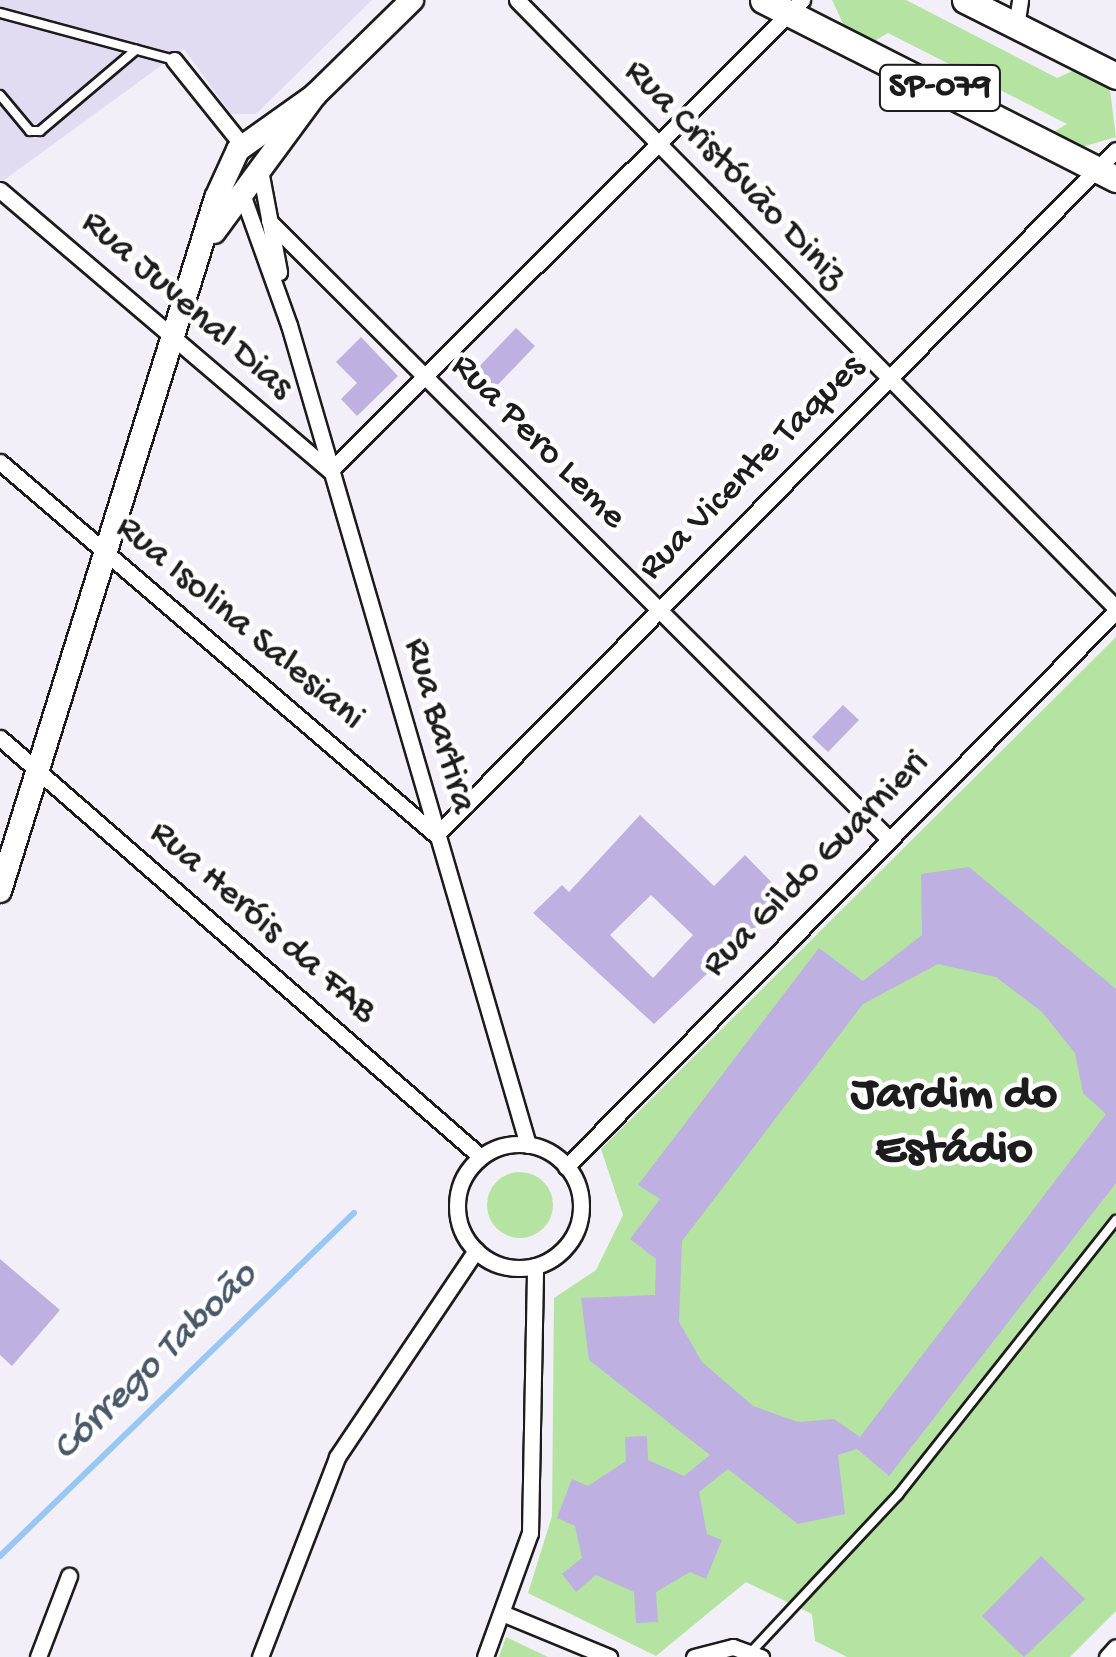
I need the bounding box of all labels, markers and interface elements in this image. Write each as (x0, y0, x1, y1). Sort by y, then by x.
street label: Rua Cristóvão Diniz (613, 51, 855, 299)
road number: SP-079 (878, 58, 1002, 118)
street label: Rua Juvenal Dias (70, 201, 302, 411)
street label: Rua Pero Leme (439, 345, 635, 541)
street label: Rua Vicente Taques (630, 346, 876, 592)
street label: Rua Isolina Salesiani (105, 506, 373, 742)
street label: Rua Bartira (391, 633, 485, 819)
street label: Rua Gildo Guarnieri (694, 742, 940, 988)
street label: Rua Heróis da FAB (139, 812, 385, 1034)
district label: Jardim do Estádio (851, 1067, 1057, 1180)
water label: Córrego Taboão (43, 1253, 269, 1473)

